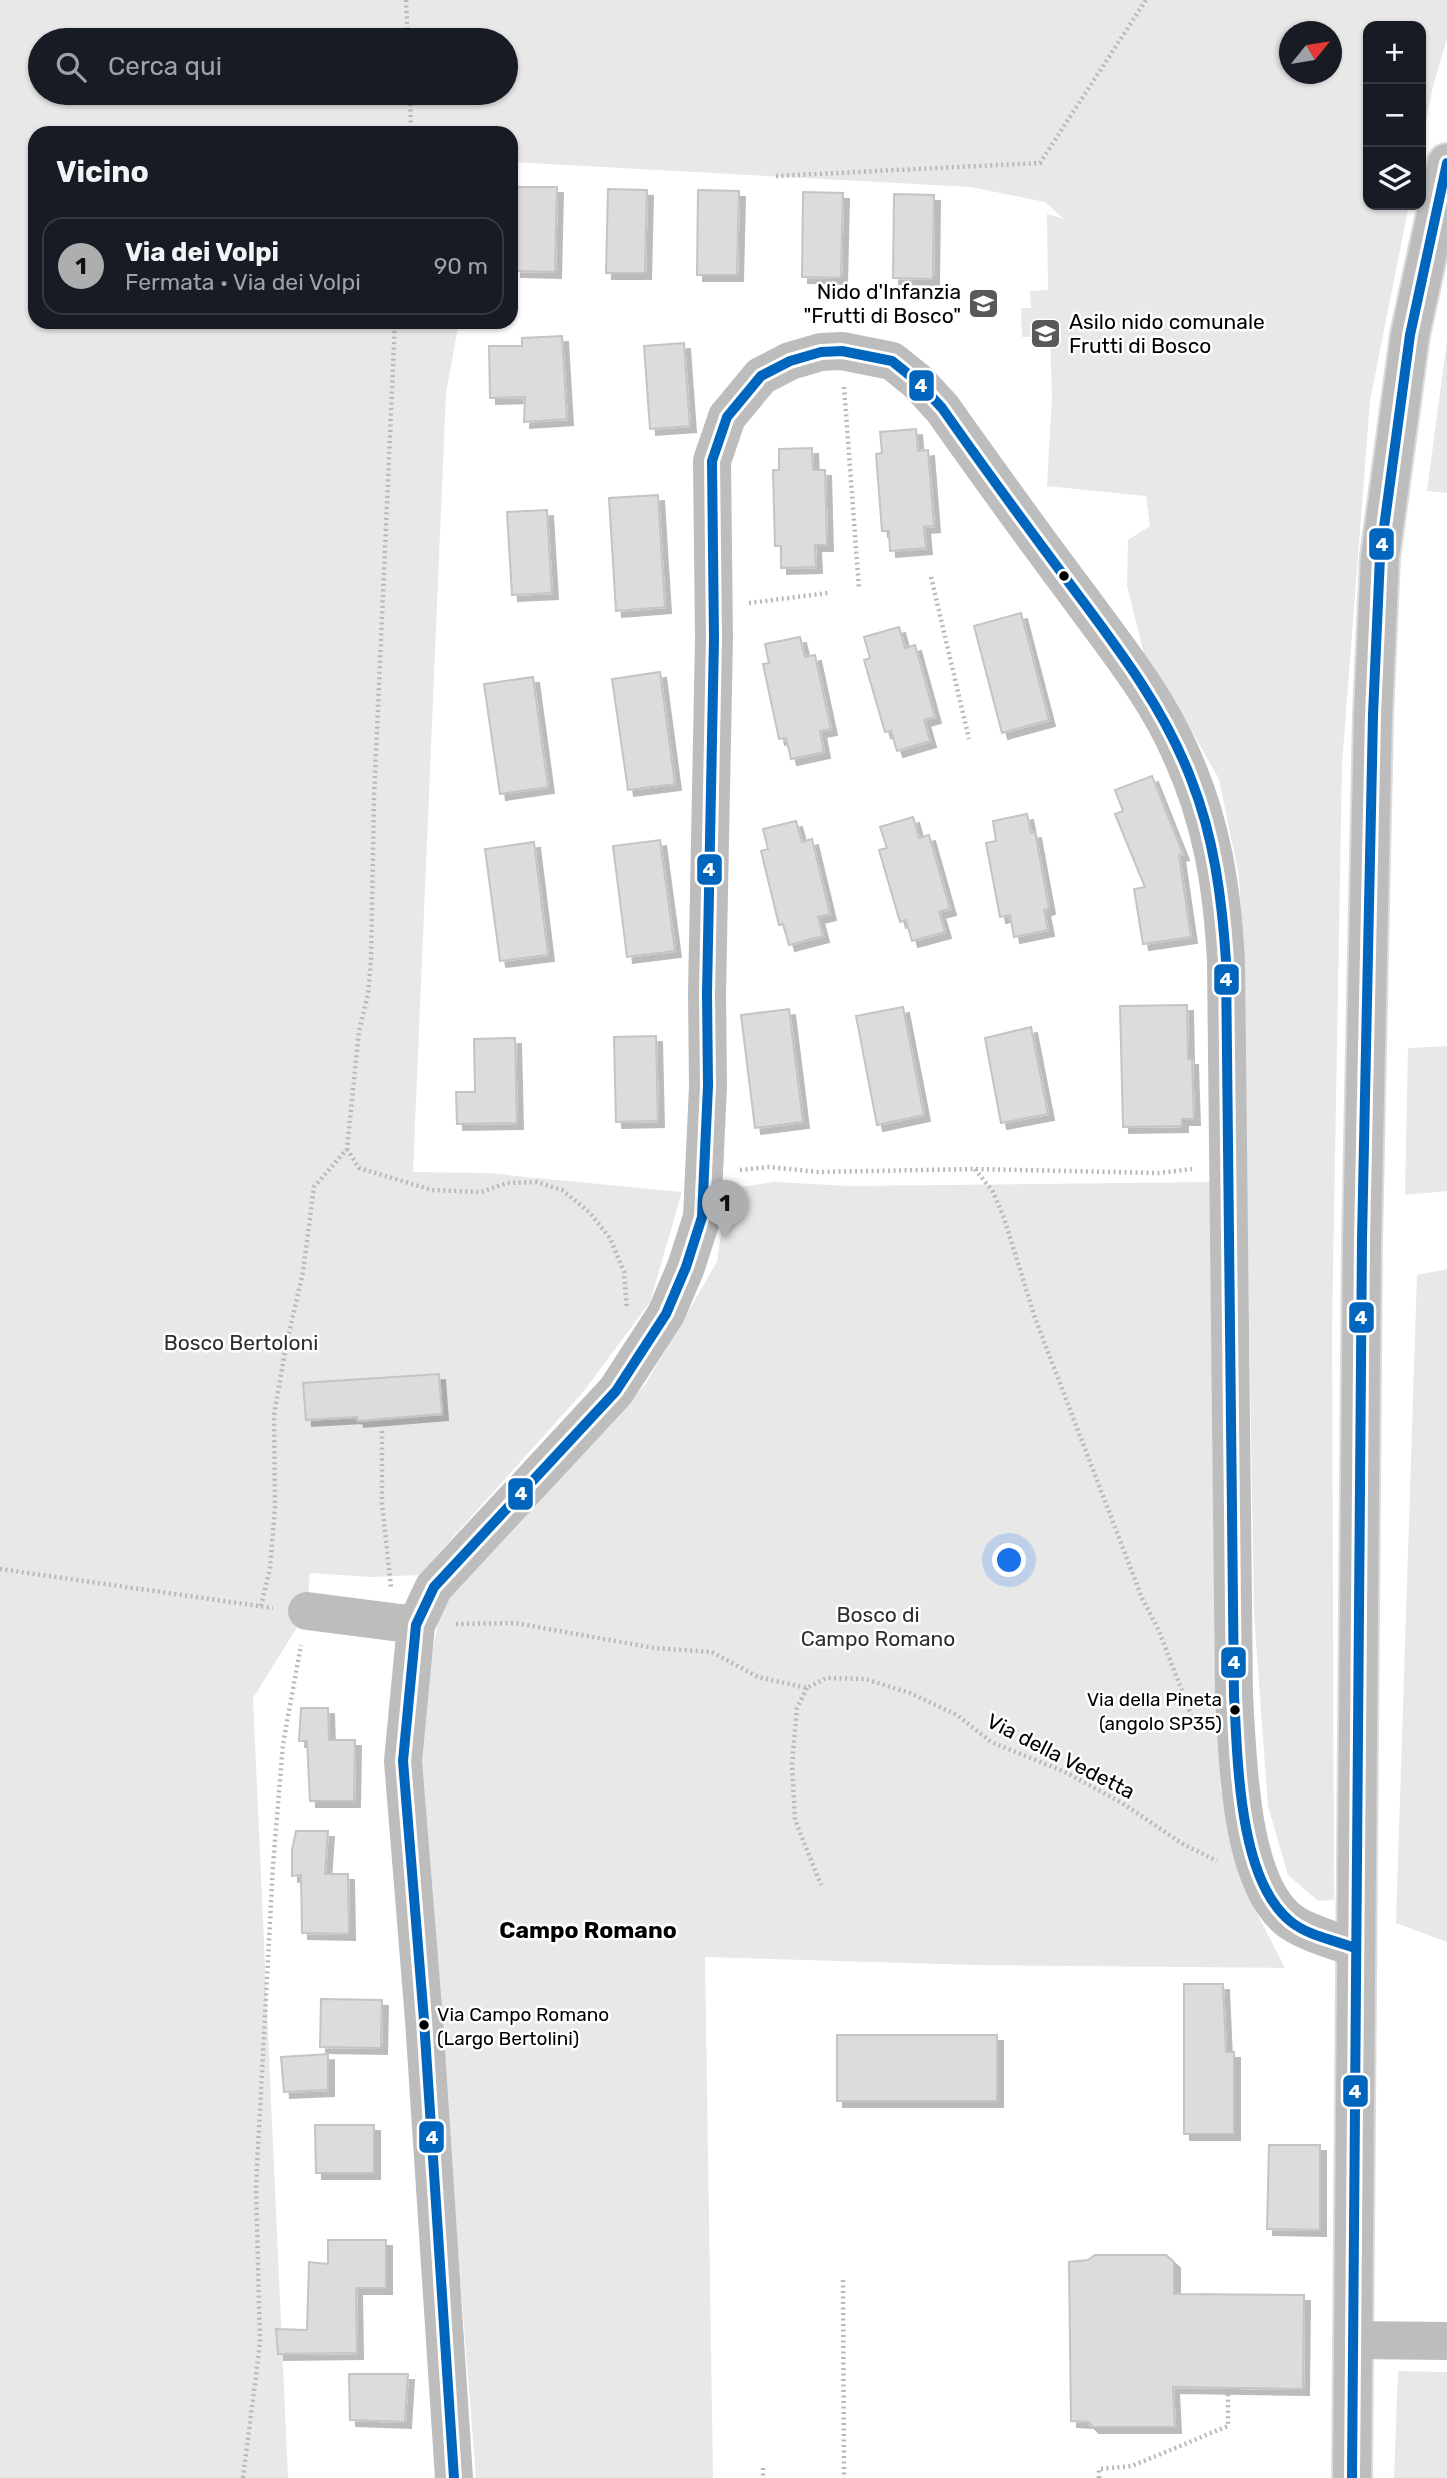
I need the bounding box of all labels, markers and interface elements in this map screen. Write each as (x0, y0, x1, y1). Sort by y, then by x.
north arrow (1279, 21, 1342, 84)
map controls (1363, 21, 1426, 210)
button: + (1363, 21, 1426, 84)
search box (28, 28, 518, 105)
icon: search (52, 48, 90, 86)
text: Cerca qui (108, 51, 222, 82)
button: − (1363, 84, 1426, 147)
button: layers (1363, 147, 1426, 210)
text: Vicino (56, 154, 149, 190)
text: Via dei Volpi (125, 237, 279, 268)
text: 1 (75, 252, 87, 280)
text: 90 m (434, 252, 488, 280)
text: Fermata · Via dei Volpi (125, 268, 361, 296)
place label: Nido d'Infanzia "Frutti di Bosco" (804, 279, 961, 328)
school or university icon: Nido d'Infanzia "Frutti di Bosco" (967, 286, 1001, 320)
place label: Asilo nido comunale Frutti di Bosco (1069, 309, 1265, 358)
school or university icon: Asilo nido comunale Frutti di Bosco (1029, 316, 1063, 350)
line badge: 4 (908, 369, 935, 402)
text: 4 (915, 374, 928, 397)
line badge: 4 (1368, 527, 1395, 561)
text: 4 (1376, 533, 1389, 556)
unlabelled marker (1057, 569, 1071, 583)
line badge: 4 (696, 853, 723, 886)
text: 4 (703, 858, 716, 881)
line badge: 4 (1213, 963, 1240, 996)
text: 4 (1220, 968, 1233, 991)
pin: 1 (702, 1180, 748, 1238)
line badge: 4 (1348, 1301, 1375, 1334)
text: 4 (1355, 1306, 1368, 1329)
park label: Bosco Bertoloni (164, 1330, 318, 1355)
line badge: 4 (507, 1477, 534, 1511)
text: 4 (515, 1482, 528, 1505)
your location (992, 1543, 1026, 1577)
park label: Bosco di Campo Romano (801, 1602, 955, 1651)
line badge: 4 (1220, 1646, 1247, 1679)
text: 4 (1228, 1651, 1241, 1674)
place label: Via della Pineta (angolo SP35) (1087, 1688, 1222, 1735)
marker: Via della Pineta (angolo SP35) (1228, 1703, 1242, 1717)
street label: Via della Vedetta (983, 1708, 1139, 1804)
district label: Campo Romano (499, 1916, 677, 1944)
place label: Via Campo Romano (Largo Bertolini) (437, 2003, 609, 2050)
marker: Via Campo Romano (Largo Bertolini) (417, 2018, 431, 2032)
line badge: 4 (1342, 2074, 1369, 2108)
text: 4 (1349, 2080, 1362, 2103)
line badge: 4 (418, 2120, 445, 2154)
text: 4 (426, 2126, 439, 2149)

